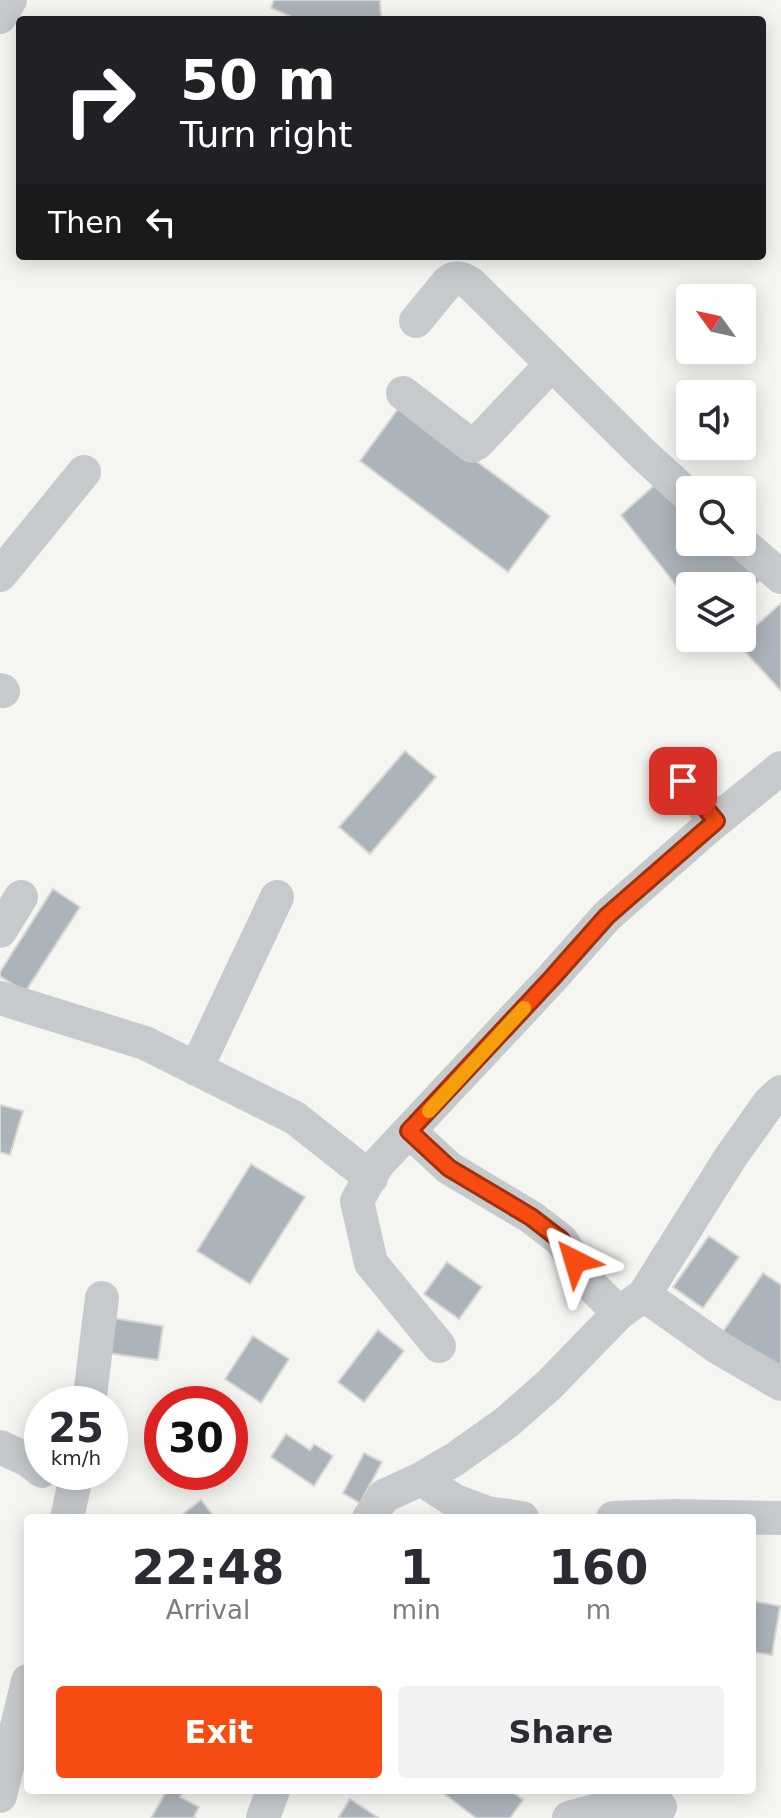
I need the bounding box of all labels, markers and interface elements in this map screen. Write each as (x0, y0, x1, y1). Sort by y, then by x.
text: 50 m (180, 47, 336, 112)
icon: right (48, 48, 152, 152)
text: Turn right (180, 114, 352, 155)
icon: left (139, 200, 183, 244)
text: Then (48, 205, 123, 240)
north arrow (676, 284, 756, 364)
map controls (676, 284, 756, 652)
button: sound (676, 380, 756, 460)
button: search (676, 476, 756, 556)
button: layers (676, 572, 756, 652)
pin (649, 747, 717, 815)
icon: arrive (661, 759, 705, 803)
position arrow (533, 1219, 617, 1303)
speed limit sign: 30 (144, 1386, 248, 1490)
text: 25 (48, 1405, 104, 1451)
text: km/h (51, 1446, 101, 1470)
text: 22:48 (131, 1539, 284, 1595)
text: 1 (400, 1539, 433, 1595)
text: 160 (548, 1539, 648, 1595)
text: Arrival (166, 1595, 250, 1625)
text: min (392, 1595, 441, 1625)
text: m (586, 1595, 611, 1625)
button: Exit (56, 1686, 382, 1778)
button: Share (398, 1686, 724, 1778)

